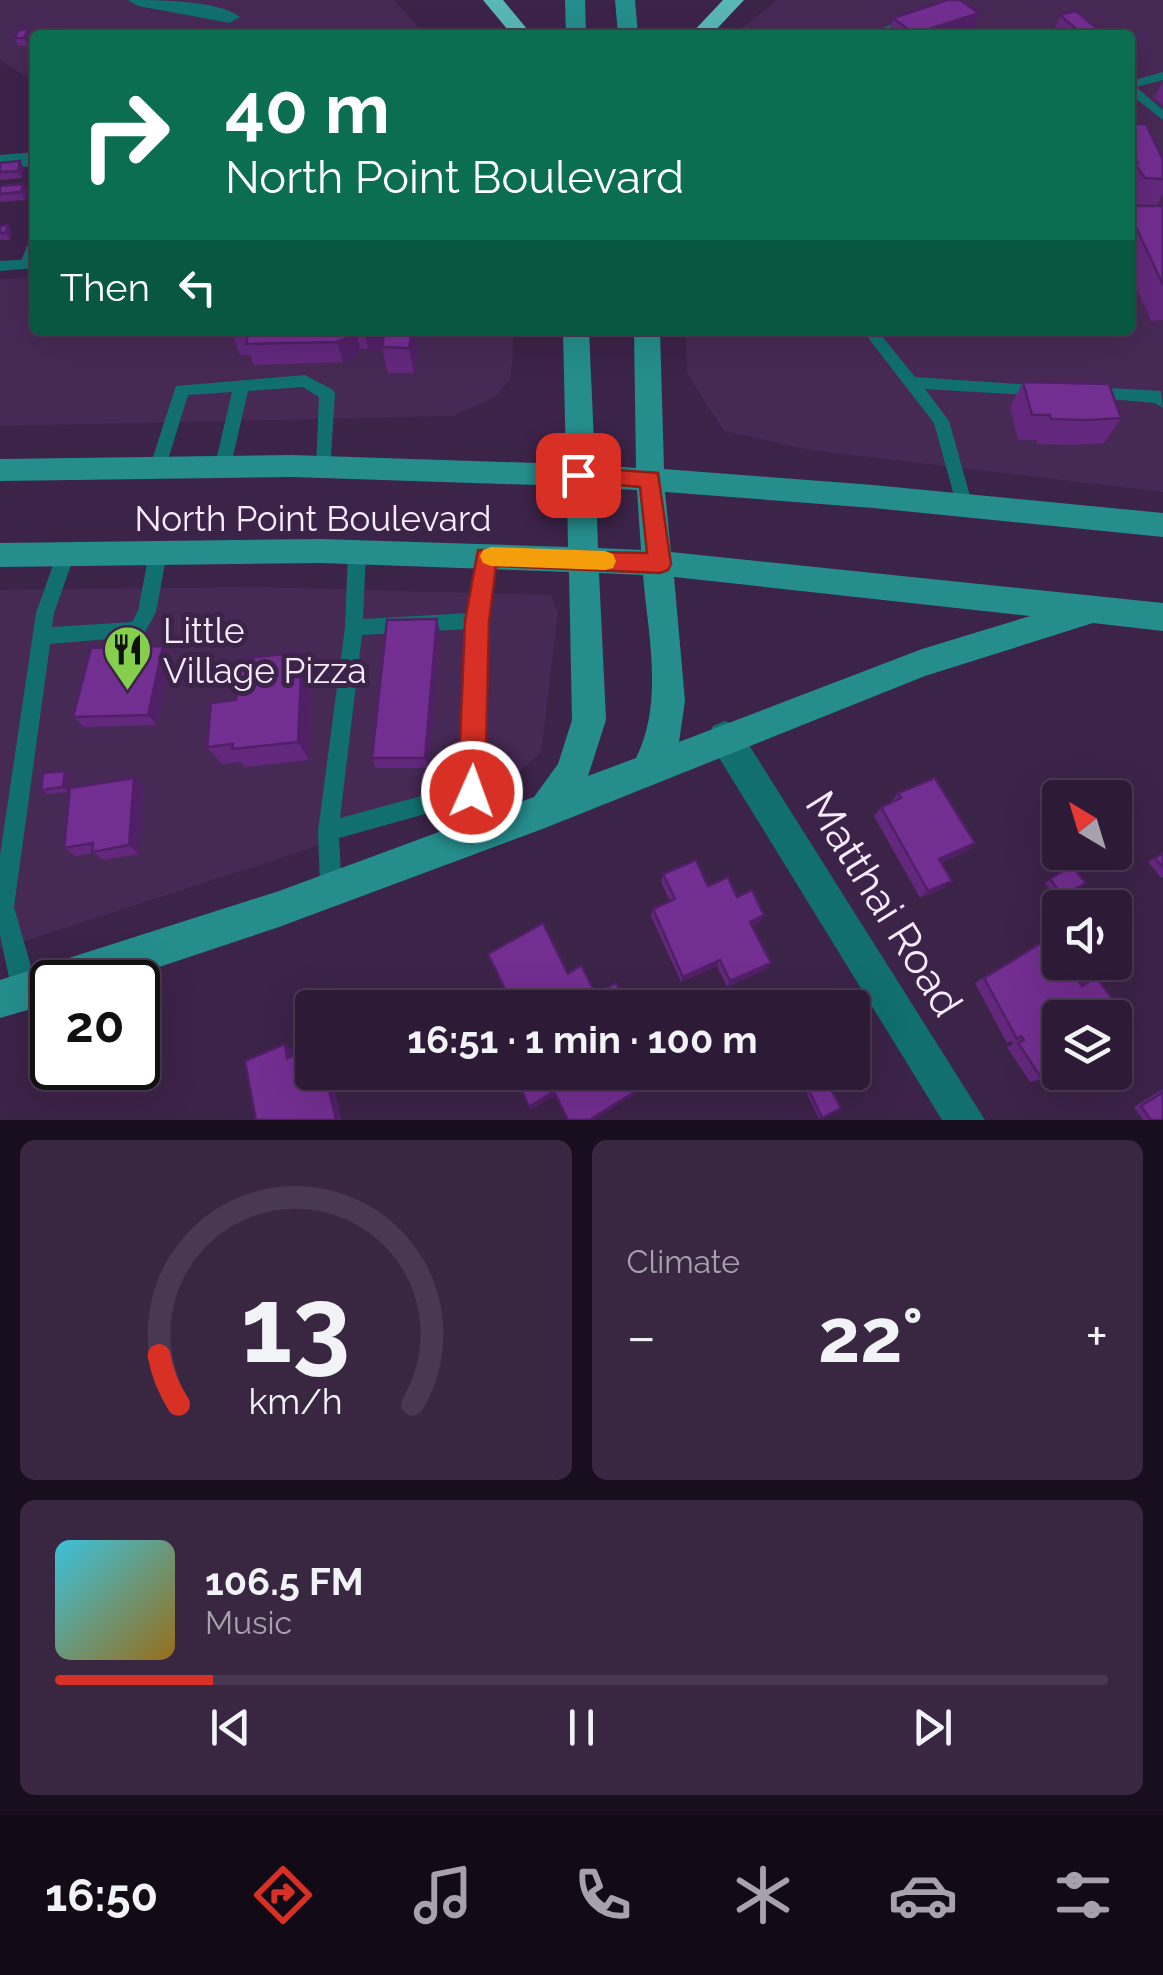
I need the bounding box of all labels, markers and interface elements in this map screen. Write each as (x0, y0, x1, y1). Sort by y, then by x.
text: 40 m (225, 67, 390, 149)
icon: right (60, 70, 190, 200)
text: North Point Boulevard (225, 151, 684, 204)
icon: left (170, 260, 225, 315)
text: Then (60, 265, 150, 310)
pin (536, 433, 621, 518)
icon: arrive (551, 448, 606, 503)
street label: North Point Boulevard (135, 498, 492, 539)
place label: Little Village Pizza (163, 610, 367, 691)
restaurant icon: Little Village Pizza (102, 624, 154, 692)
position arrow (420, 740, 524, 844)
north arrow (1042, 780, 1132, 870)
map controls (1042, 780, 1132, 1090)
street label: Matthai Road (796, 783, 972, 1025)
button: sound (1042, 890, 1132, 980)
speed limit sign: 20 (30, 960, 160, 1090)
button: layers (1042, 1000, 1132, 1090)
text: 16:51 · 1 min · 100 m (407, 1017, 758, 1062)
text: Climate (627, 1243, 740, 1280)
text: 13 (241, 1264, 350, 1386)
text: 22° (818, 1291, 923, 1380)
text: − (627, 1304, 656, 1369)
text: + (1085, 1304, 1108, 1369)
text: km/h (249, 1380, 343, 1422)
text: 106.5 FM (205, 1559, 364, 1604)
text: Music (205, 1604, 292, 1641)
icon: previous (203, 1700, 258, 1755)
icon: pause (554, 1700, 609, 1755)
icon: next (905, 1700, 960, 1755)
icon: directions (248, 1860, 318, 1930)
icon: music (408, 1860, 478, 1930)
icon: phone (568, 1860, 638, 1930)
icon: climate (728, 1860, 798, 1930)
icon: car (888, 1860, 958, 1930)
icon: filters (1048, 1860, 1118, 1930)
text: 16:50 (45, 1869, 158, 1922)

